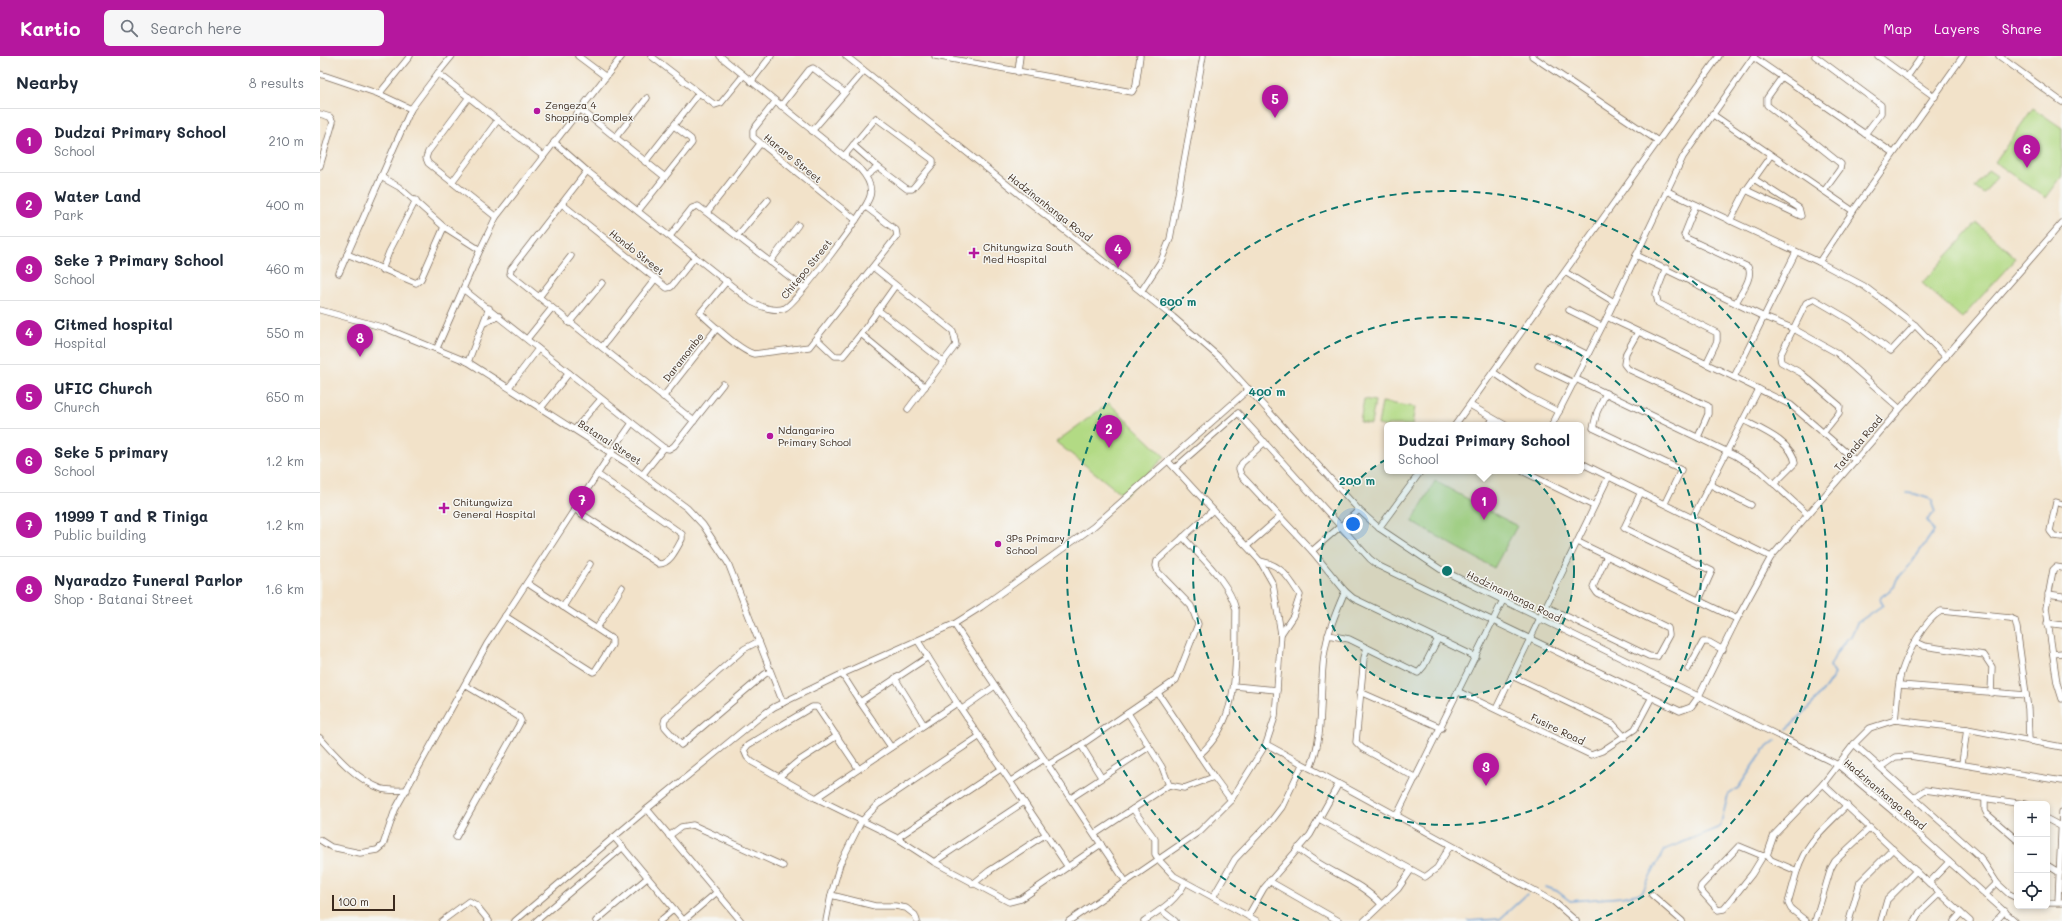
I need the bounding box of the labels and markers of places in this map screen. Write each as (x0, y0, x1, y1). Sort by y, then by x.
pin: 5 (1262, 85, 1288, 118)
place label: Zengeza 4 Shopping Complex (545, 98, 633, 124)
marker: Zengeza 4 Shopping Complex (532, 106, 542, 116)
pin: 6 (2014, 135, 2040, 168)
pin: 4 (1105, 235, 1131, 268)
place label: Chitungwiza South Med Hospital (983, 240, 1073, 266)
marker: Chitungwiza South Med Hospital (968, 247, 980, 259)
pin: 8 (347, 324, 373, 357)
pin: 2 (1096, 415, 1122, 448)
place label: Ndangariro Primary School (778, 423, 851, 449)
marker: Ndangariro Primary School (765, 431, 775, 441)
pin: 7 (569, 486, 595, 519)
pin: 1 (1471, 487, 1497, 520)
place label: Chitungwiza General Hospital (453, 495, 536, 521)
marker: Chitungwiza General Hospital (438, 502, 450, 514)
place label: 3Ps Primary School (1006, 531, 1065, 557)
marker: 3Ps Primary School (993, 539, 1003, 549)
centre of rings (1440, 564, 1454, 578)
pin: 3 (1473, 753, 1499, 786)

